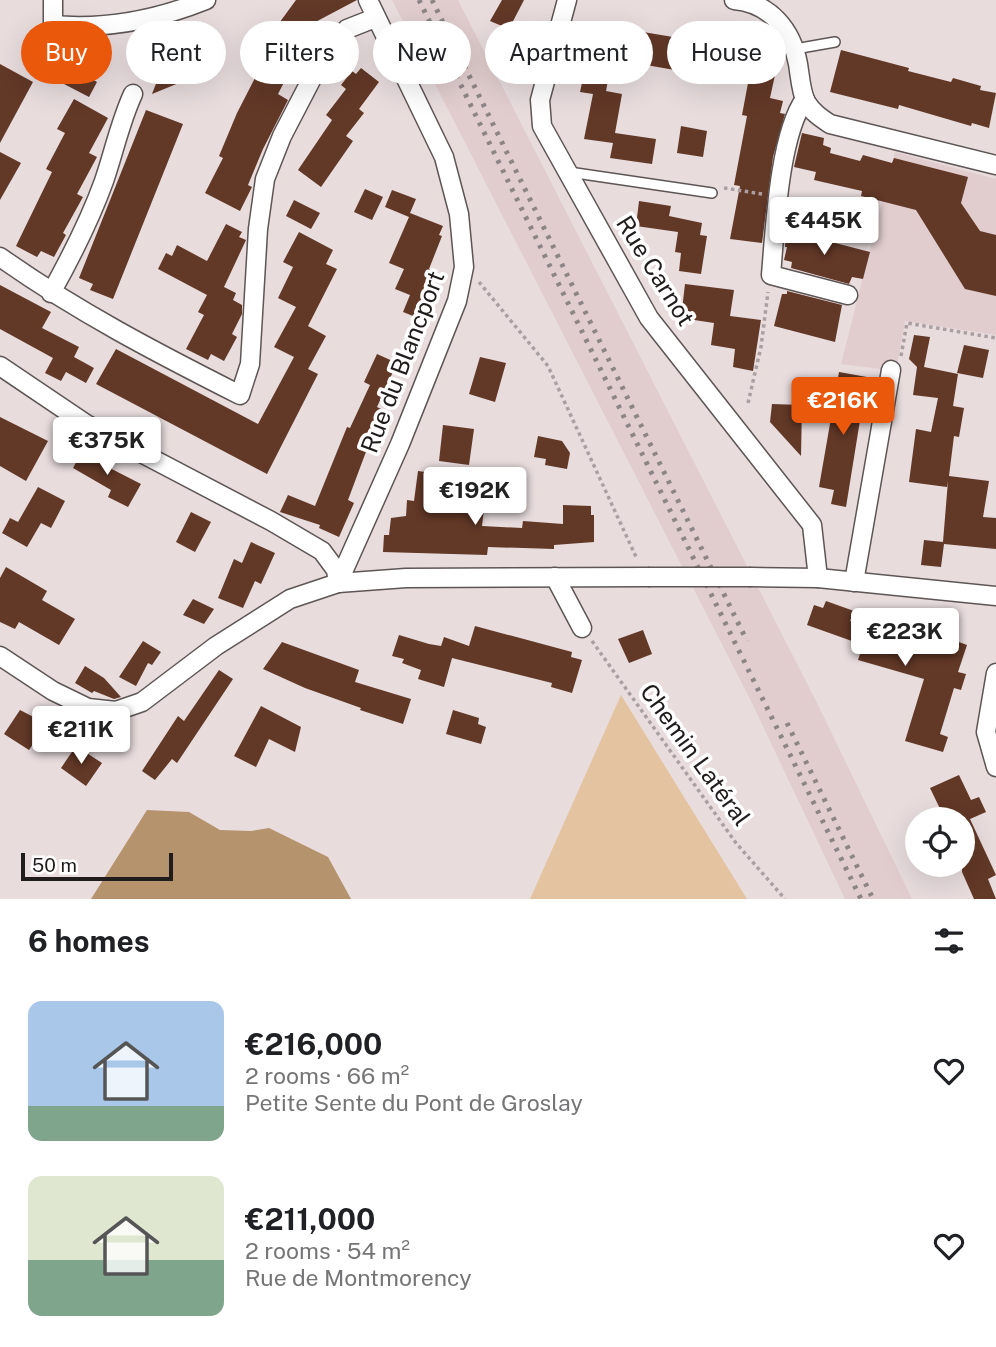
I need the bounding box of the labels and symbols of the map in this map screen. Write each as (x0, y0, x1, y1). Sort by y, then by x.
pin: €445K (775, 198, 873, 257)
street label: Rue Carnot (611, 210, 701, 331)
street label: Rue du Blancport (355, 267, 450, 457)
pin: €216K (794, 378, 892, 437)
pin: €375K (58, 418, 156, 477)
pin: €192K (426, 468, 524, 527)
pin: €223K (856, 608, 954, 668)
street label: Chemin Latéral (635, 678, 757, 831)
pin: €211K (32, 706, 130, 766)
scale bar (21, 850, 173, 882)

